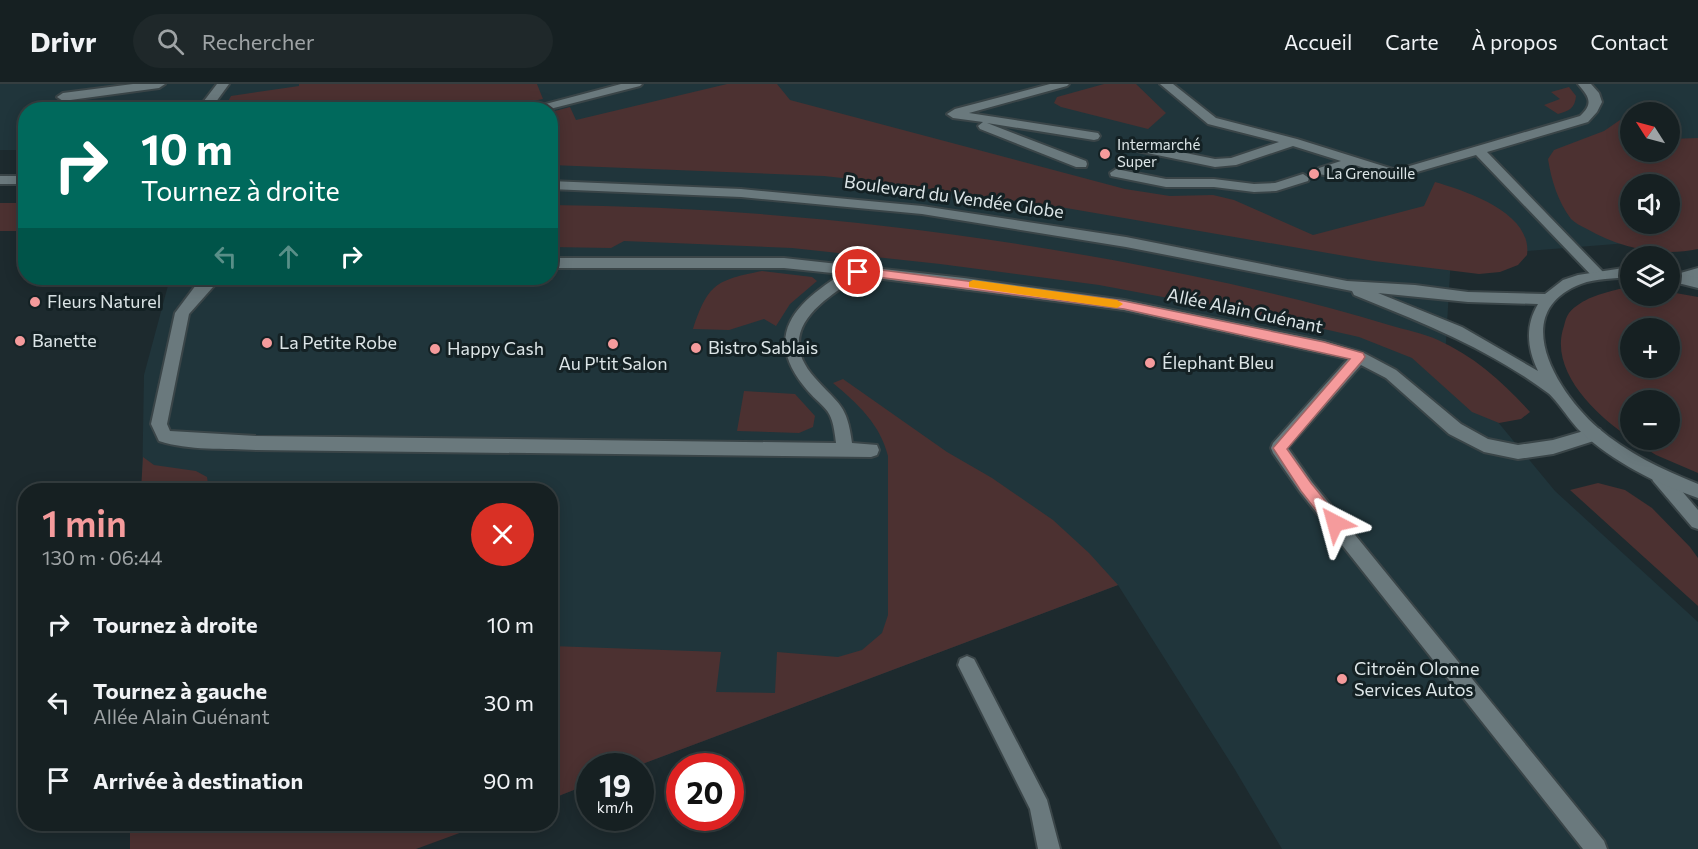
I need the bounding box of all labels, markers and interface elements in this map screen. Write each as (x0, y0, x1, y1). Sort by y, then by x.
search box (133, 14, 553, 68)
text: Drivr (30, 24, 97, 58)
icon: search (154, 25, 187, 58)
text: Rechercher (202, 28, 315, 55)
text: Accueil (1284, 29, 1352, 54)
text: Carte (1385, 29, 1439, 54)
text: À propos (1472, 29, 1557, 54)
text: Contact (1590, 29, 1668, 54)
north arrow (1620, 102, 1680, 162)
map controls (1620, 102, 1680, 450)
text: 10 m (141, 122, 233, 174)
icon: right (42, 126, 120, 204)
place label: Intermarché Super (1117, 135, 1200, 170)
marker: Intermarché Super (1098, 147, 1112, 161)
place label: La Grenouille (1326, 164, 1415, 182)
marker: La Grenouille (1307, 167, 1321, 181)
street label: Boulevard du Vendée Globe (843, 170, 1065, 222)
text: Tournez à droite (141, 174, 340, 207)
button: sound (1620, 174, 1680, 234)
icon: left (209, 240, 242, 273)
icon: ahead (272, 240, 305, 273)
icon: right (335, 240, 368, 273)
pin (832, 246, 883, 297)
button: layers (1620, 246, 1680, 306)
icon: arrive (841, 255, 874, 288)
street label: Allée Alain Guénant (1165, 283, 1325, 337)
place label: Fleurs Naturel (47, 290, 161, 312)
marker: Fleurs Naturel (28, 295, 42, 309)
button: + (1620, 318, 1680, 378)
place label: Banette (32, 329, 97, 351)
place label: La Petite Robe (279, 331, 397, 353)
marker: Banette (13, 334, 27, 348)
marker: La Petite Robe (260, 336, 274, 350)
place label: Bistro Sablais (708, 336, 818, 358)
place label: Happy Cash (447, 337, 544, 359)
marker: Au P'tit Salon (606, 337, 620, 351)
marker: Bistro Sablais (689, 341, 703, 355)
marker: Happy Cash (428, 342, 442, 356)
place label: Élephant Bleu (1162, 351, 1274, 373)
place label: Au P'tit Salon (558, 352, 668, 374)
marker: Élephant Bleu (1143, 356, 1157, 370)
button: − (1620, 390, 1680, 450)
position arrow (1303, 491, 1367, 555)
text: 1 min (42, 500, 127, 544)
button: close (471, 503, 534, 566)
text: 130 m · 06:44 (42, 545, 163, 569)
icon: right (42, 608, 75, 641)
text: Tournez à droite (93, 611, 258, 638)
text: 10 m (487, 611, 534, 638)
place label: Citroën Olonne Services Autos (1354, 657, 1479, 700)
marker: Citroën Olonne Services Autos (1335, 672, 1349, 686)
text: Tournez à gauche (93, 677, 267, 704)
icon: left (42, 686, 75, 719)
text: 30 m (484, 689, 534, 716)
text: Allée Alain Guénant (93, 704, 270, 728)
speed limit sign: 20 (666, 753, 744, 831)
icon: arrive (42, 764, 75, 797)
text: 19 (599, 766, 631, 803)
text: Arrivée à destination (93, 767, 303, 794)
text: 90 m (483, 767, 534, 794)
text: km/h (597, 798, 633, 816)

